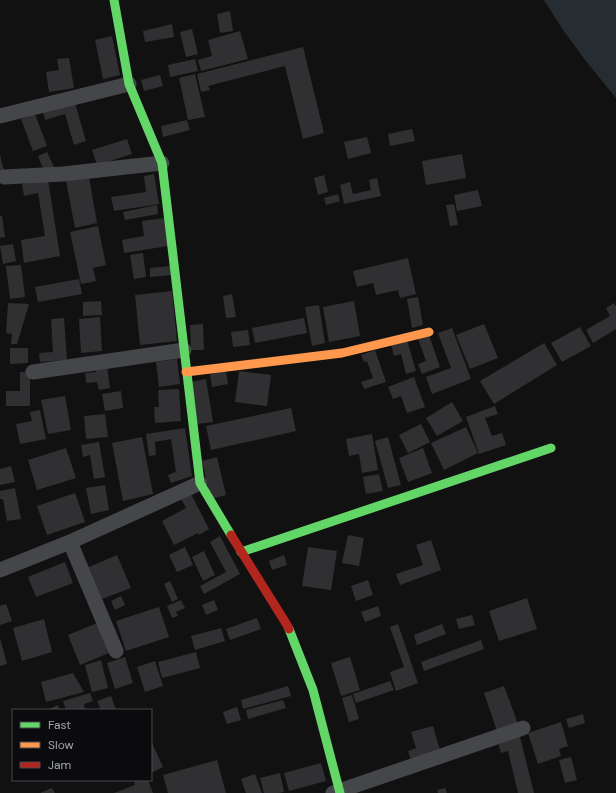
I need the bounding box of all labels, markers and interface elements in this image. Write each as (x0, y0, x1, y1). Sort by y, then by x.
legend (12, 709, 152, 781)
text: Fast (48, 717, 71, 733)
text: Slow (48, 737, 74, 753)
text: Jam (48, 757, 71, 773)

